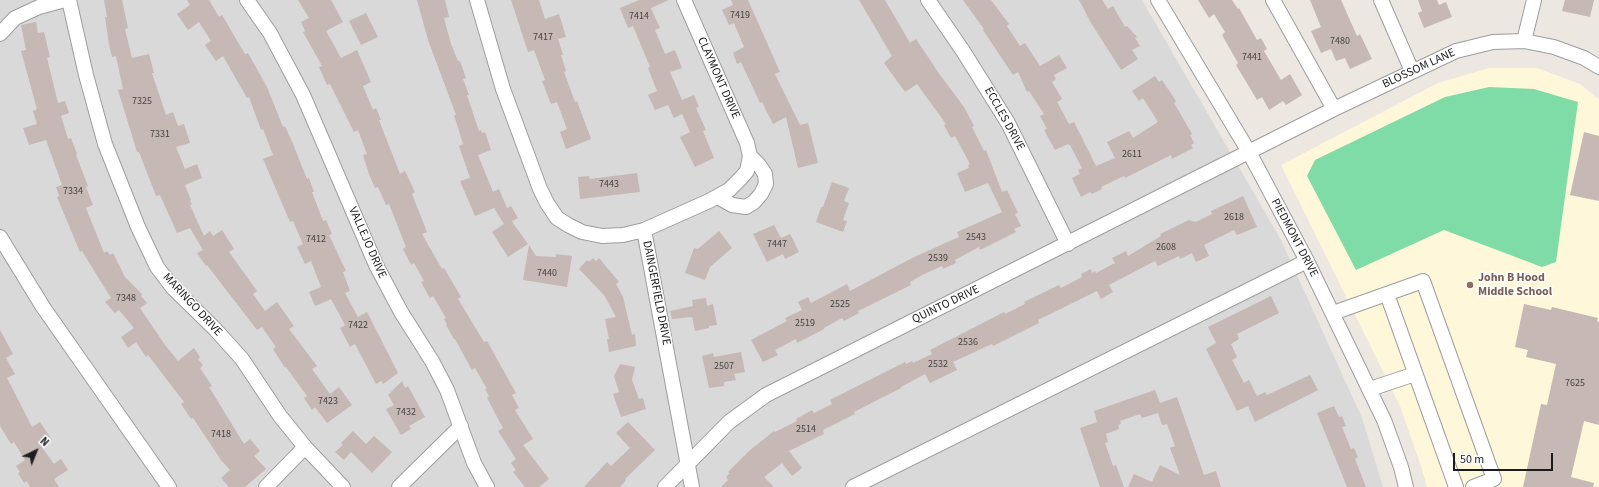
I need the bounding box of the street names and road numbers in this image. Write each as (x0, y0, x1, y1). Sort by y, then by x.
street label: CLAYMONT DRIVE (694, 35, 742, 121)
street label: BLOSSOM LANE (1380, 46, 1458, 92)
street label: ECCLES DRIVE (981, 85, 1027, 153)
street label: PIEDMONT DRIVE (1267, 196, 1321, 280)
street label: VALLEJO DRIVE (345, 205, 389, 281)
street label: DAINGERFIELD DRIVE (639, 240, 673, 346)
street label: MARINGO DRIVE (159, 271, 225, 339)
street label: QUINTO DRIVE (910, 283, 982, 327)

